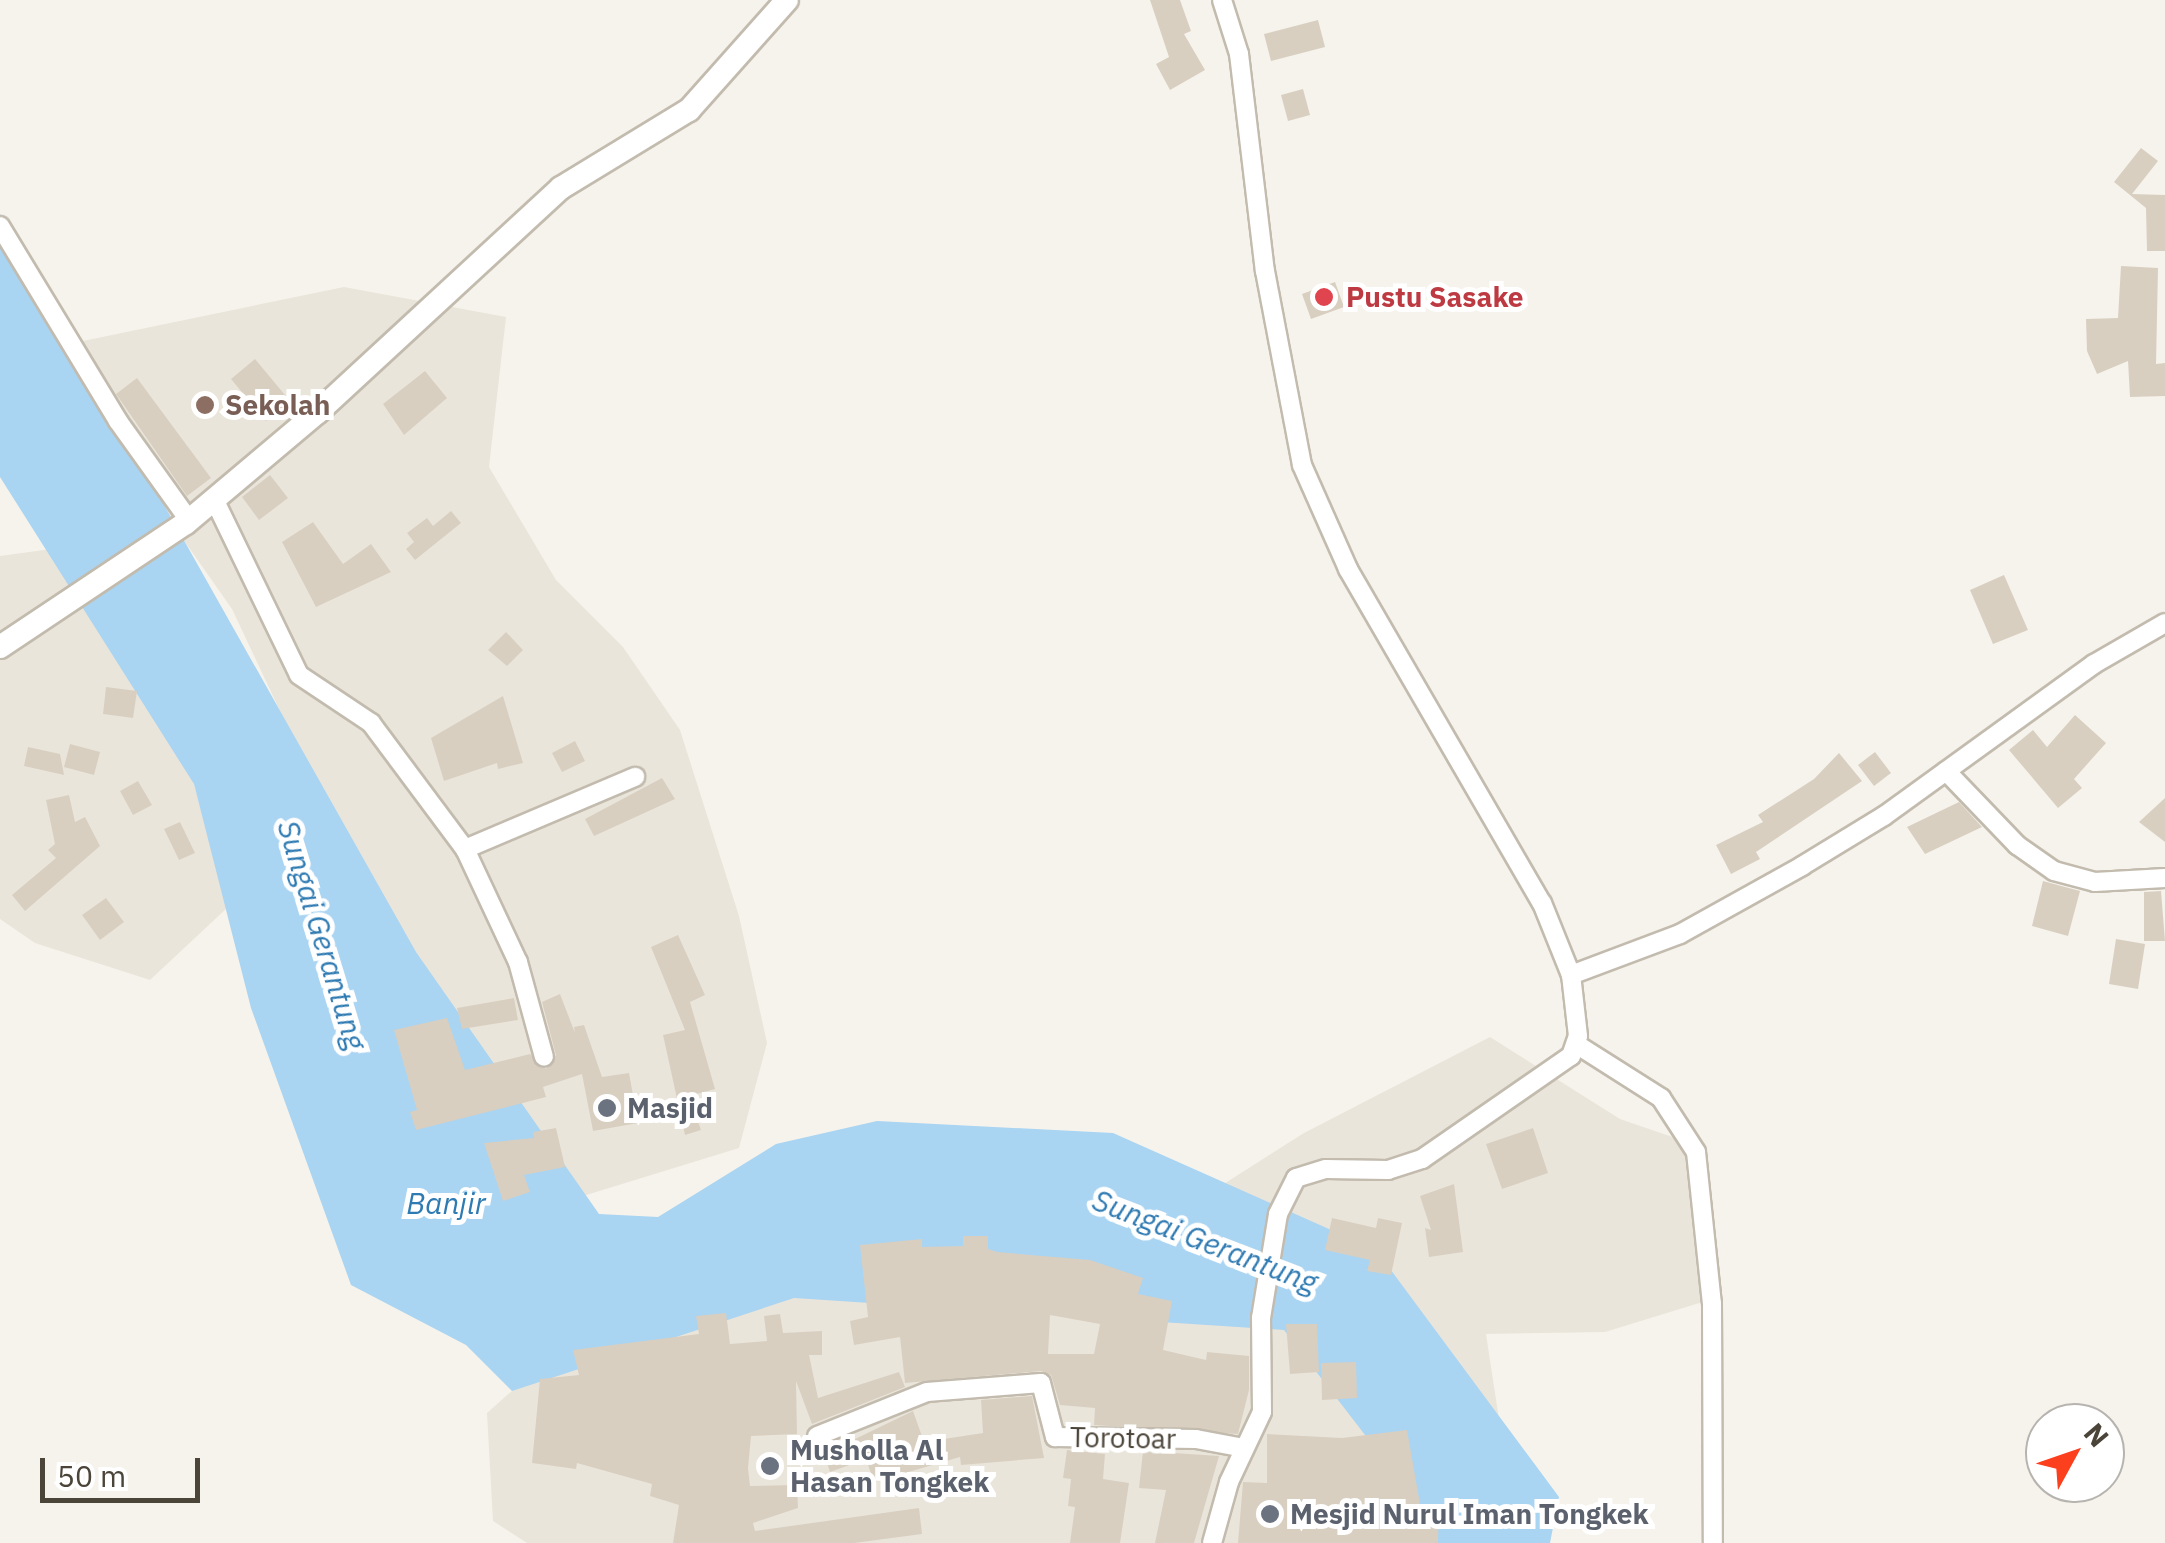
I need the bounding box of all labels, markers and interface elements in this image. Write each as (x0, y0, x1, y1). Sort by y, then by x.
place label: Pustu Sasake (1346, 280, 1524, 314)
marker: Pustu Sasake (1311, 284, 1337, 310)
place label: Sekolah (225, 388, 331, 422)
marker: Sekolah (194, 394, 216, 416)
water label: Sungai Gerantung (270, 816, 374, 1054)
place label: Masjid (627, 1091, 713, 1125)
marker: Masjid (596, 1097, 618, 1119)
water label: Sungai Gerantung (1088, 1182, 1322, 1300)
water label: Banjir (406, 1185, 486, 1221)
north arrow (2025, 1403, 2125, 1503)
text: N (2076, 1415, 2118, 1454)
street label: Torotoar (1070, 1420, 1176, 1456)
place label: Musholla Al Hasan Tongkek (790, 1433, 989, 1499)
scale bar (45, 1438, 205, 1500)
marker: Musholla Al Hasan Tongkek (759, 1455, 781, 1477)
text: 50 m (57, 1456, 126, 1495)
place label: Mesjid Nurul Iman Tongkek (1290, 1497, 1649, 1531)
marker: Mesjid Nurul Iman Tongkek (1259, 1503, 1281, 1525)

